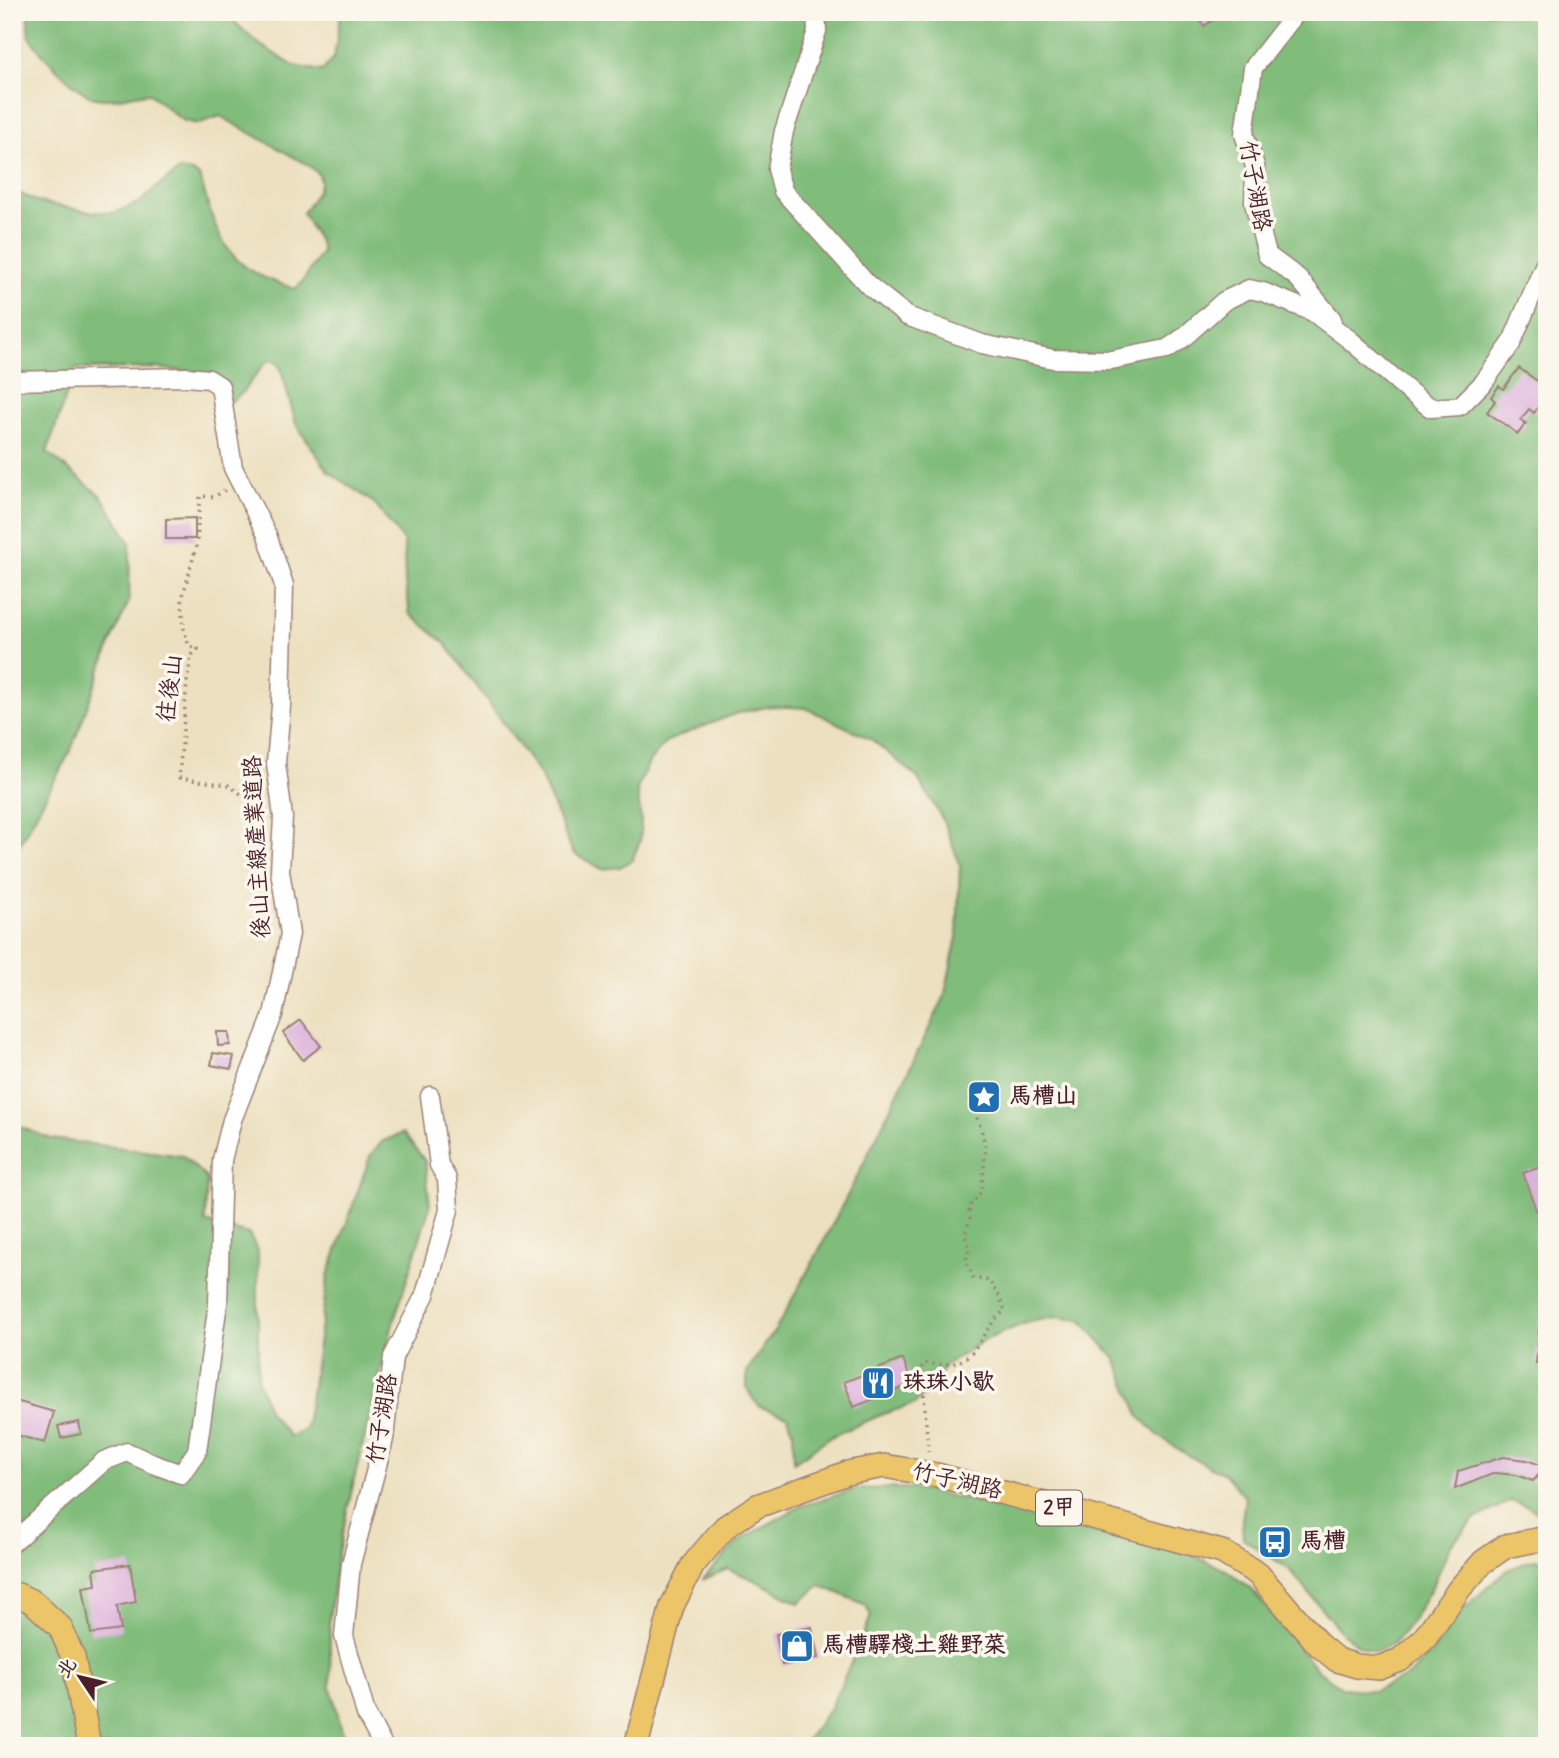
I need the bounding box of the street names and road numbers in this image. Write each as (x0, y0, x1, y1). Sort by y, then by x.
street label: 竹子湖路 (1231, 138, 1277, 234)
street label: 往後山 (152, 652, 190, 724)
street label: 後山主線產業道路 (238, 754, 278, 940)
street label: 竹子湖路 (361, 1371, 405, 1467)
street label: 竹子湖路 (909, 1457, 1005, 1507)
road number: 2甲 (1036, 1490, 1082, 1526)

